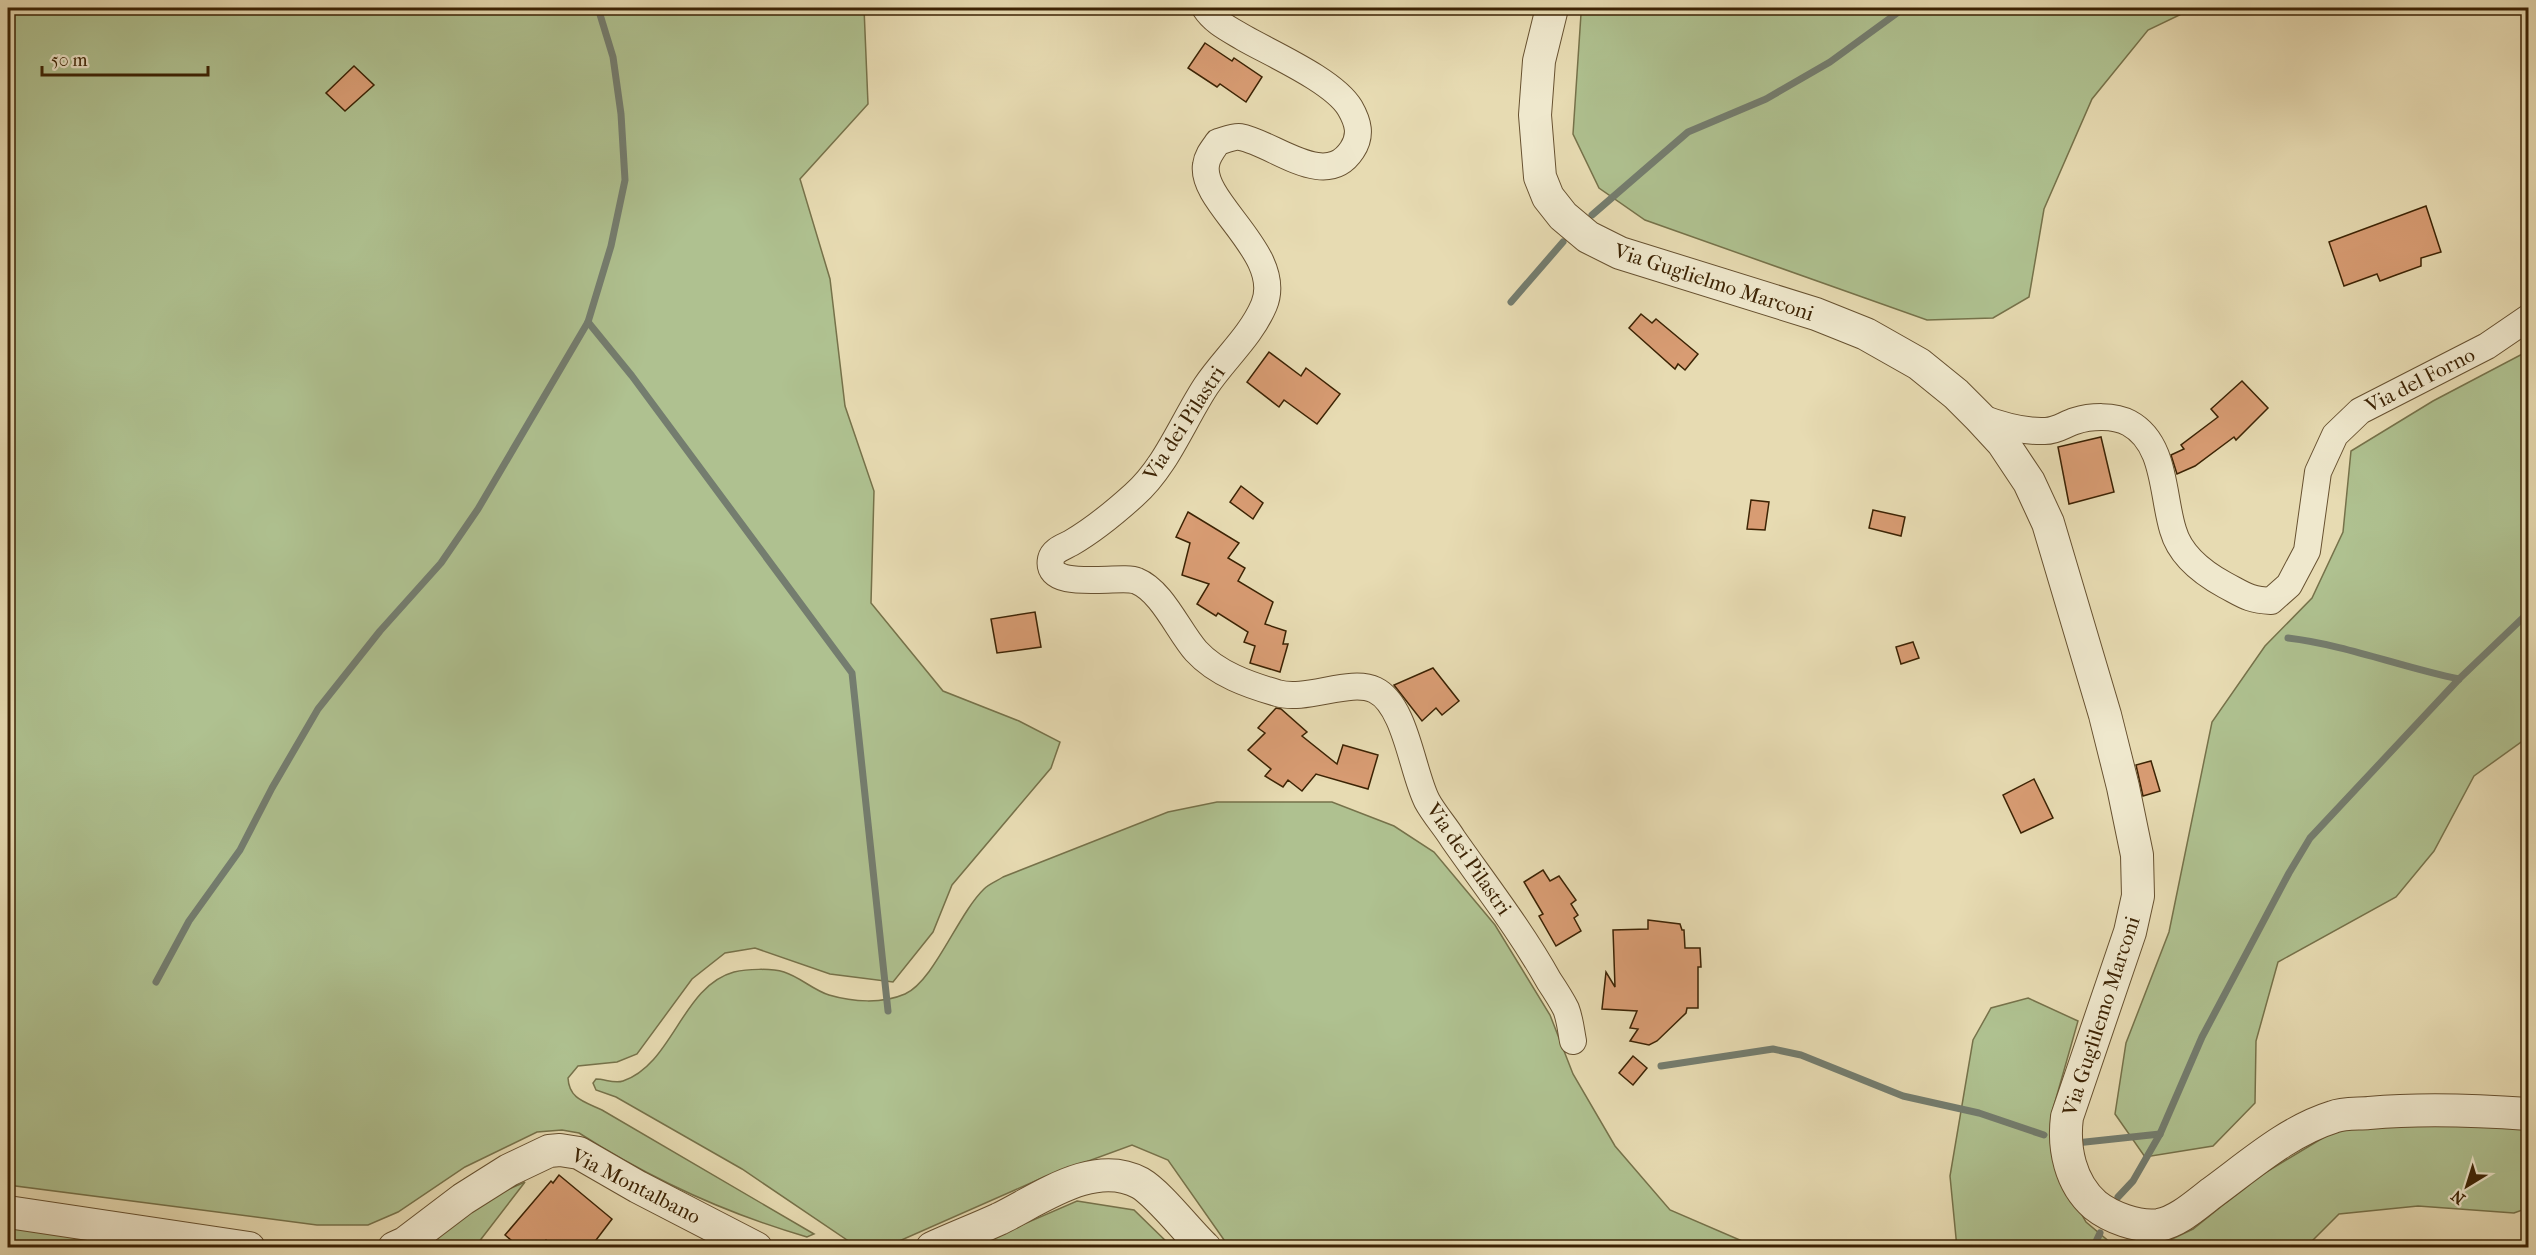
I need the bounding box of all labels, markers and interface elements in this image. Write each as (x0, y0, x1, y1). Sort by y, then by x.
scale bar (42, 39, 208, 77)
text: 50 m (51, 50, 88, 71)
street label: Via Guglielmo Marconi (1610, 238, 1817, 326)
street label: Via del Forno (2360, 342, 2479, 418)
street label: Via dei Pilastri (1138, 361, 1230, 485)
street label: Via dei Pilastri (1421, 798, 1516, 920)
street label: Via Guglilemo Marconi (2057, 913, 2145, 1120)
street label: Via Montalbano (566, 1143, 705, 1229)
north arrow (2437, 1156, 2497, 1216)
text: N (2447, 1186, 2469, 1209)

